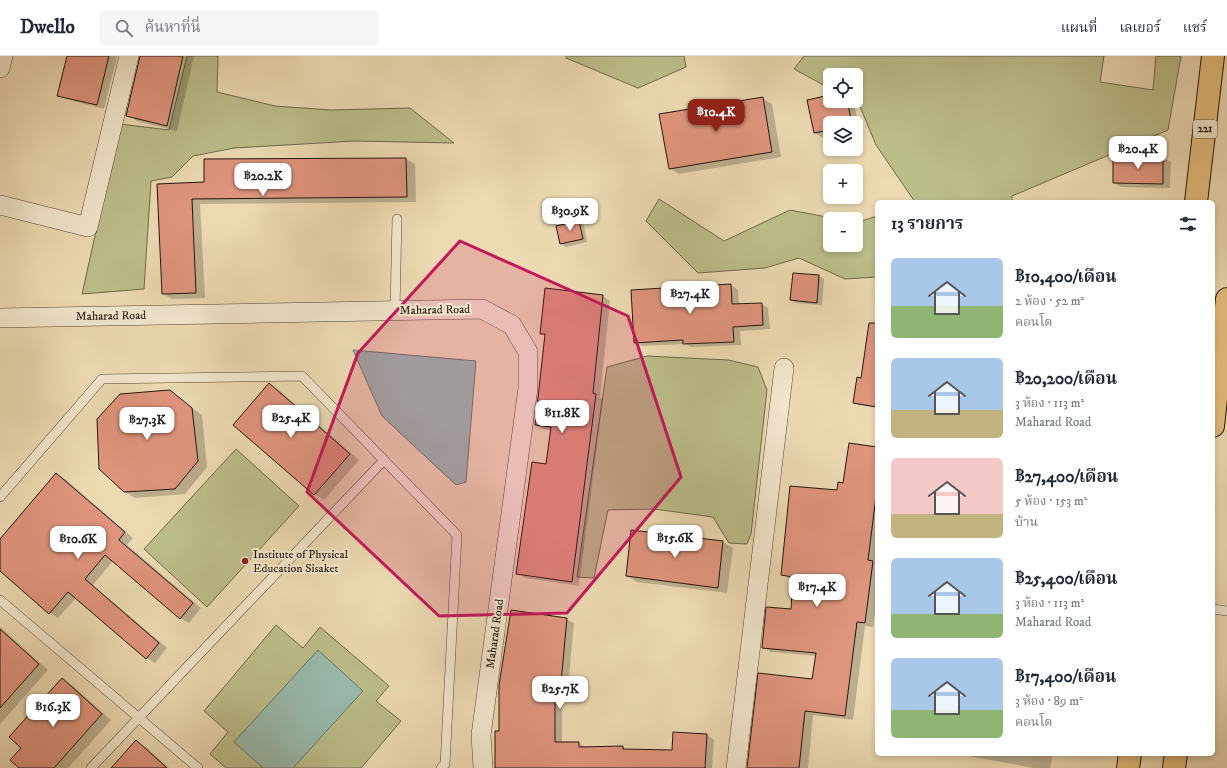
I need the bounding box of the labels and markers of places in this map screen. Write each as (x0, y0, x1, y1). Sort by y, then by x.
pin: ฿10.4K (683, 99, 749, 133)
pin: ฿20.4K (1105, 136, 1171, 170)
pin: ฿20.2K (230, 163, 296, 197)
pin: ฿30.9K (537, 198, 603, 232)
pin: ฿27.4K (657, 281, 723, 315)
pin: ฿11.8K (529, 400, 595, 434)
pin: ฿25.4K (258, 405, 324, 439)
pin: ฿27.3K (114, 407, 180, 441)
pin: ฿15.6K (642, 525, 708, 559)
pin: ฿10.6K (45, 526, 111, 560)
place label: Institute of Physical Education Sisaket (253, 547, 349, 576)
marker: Institute of Physical Education Sisaket (240, 556, 250, 566)
pin: ฿17.4K (784, 574, 850, 608)
pin: ฿25.7K (527, 676, 593, 710)
pin: ฿16.3K (20, 694, 86, 728)

